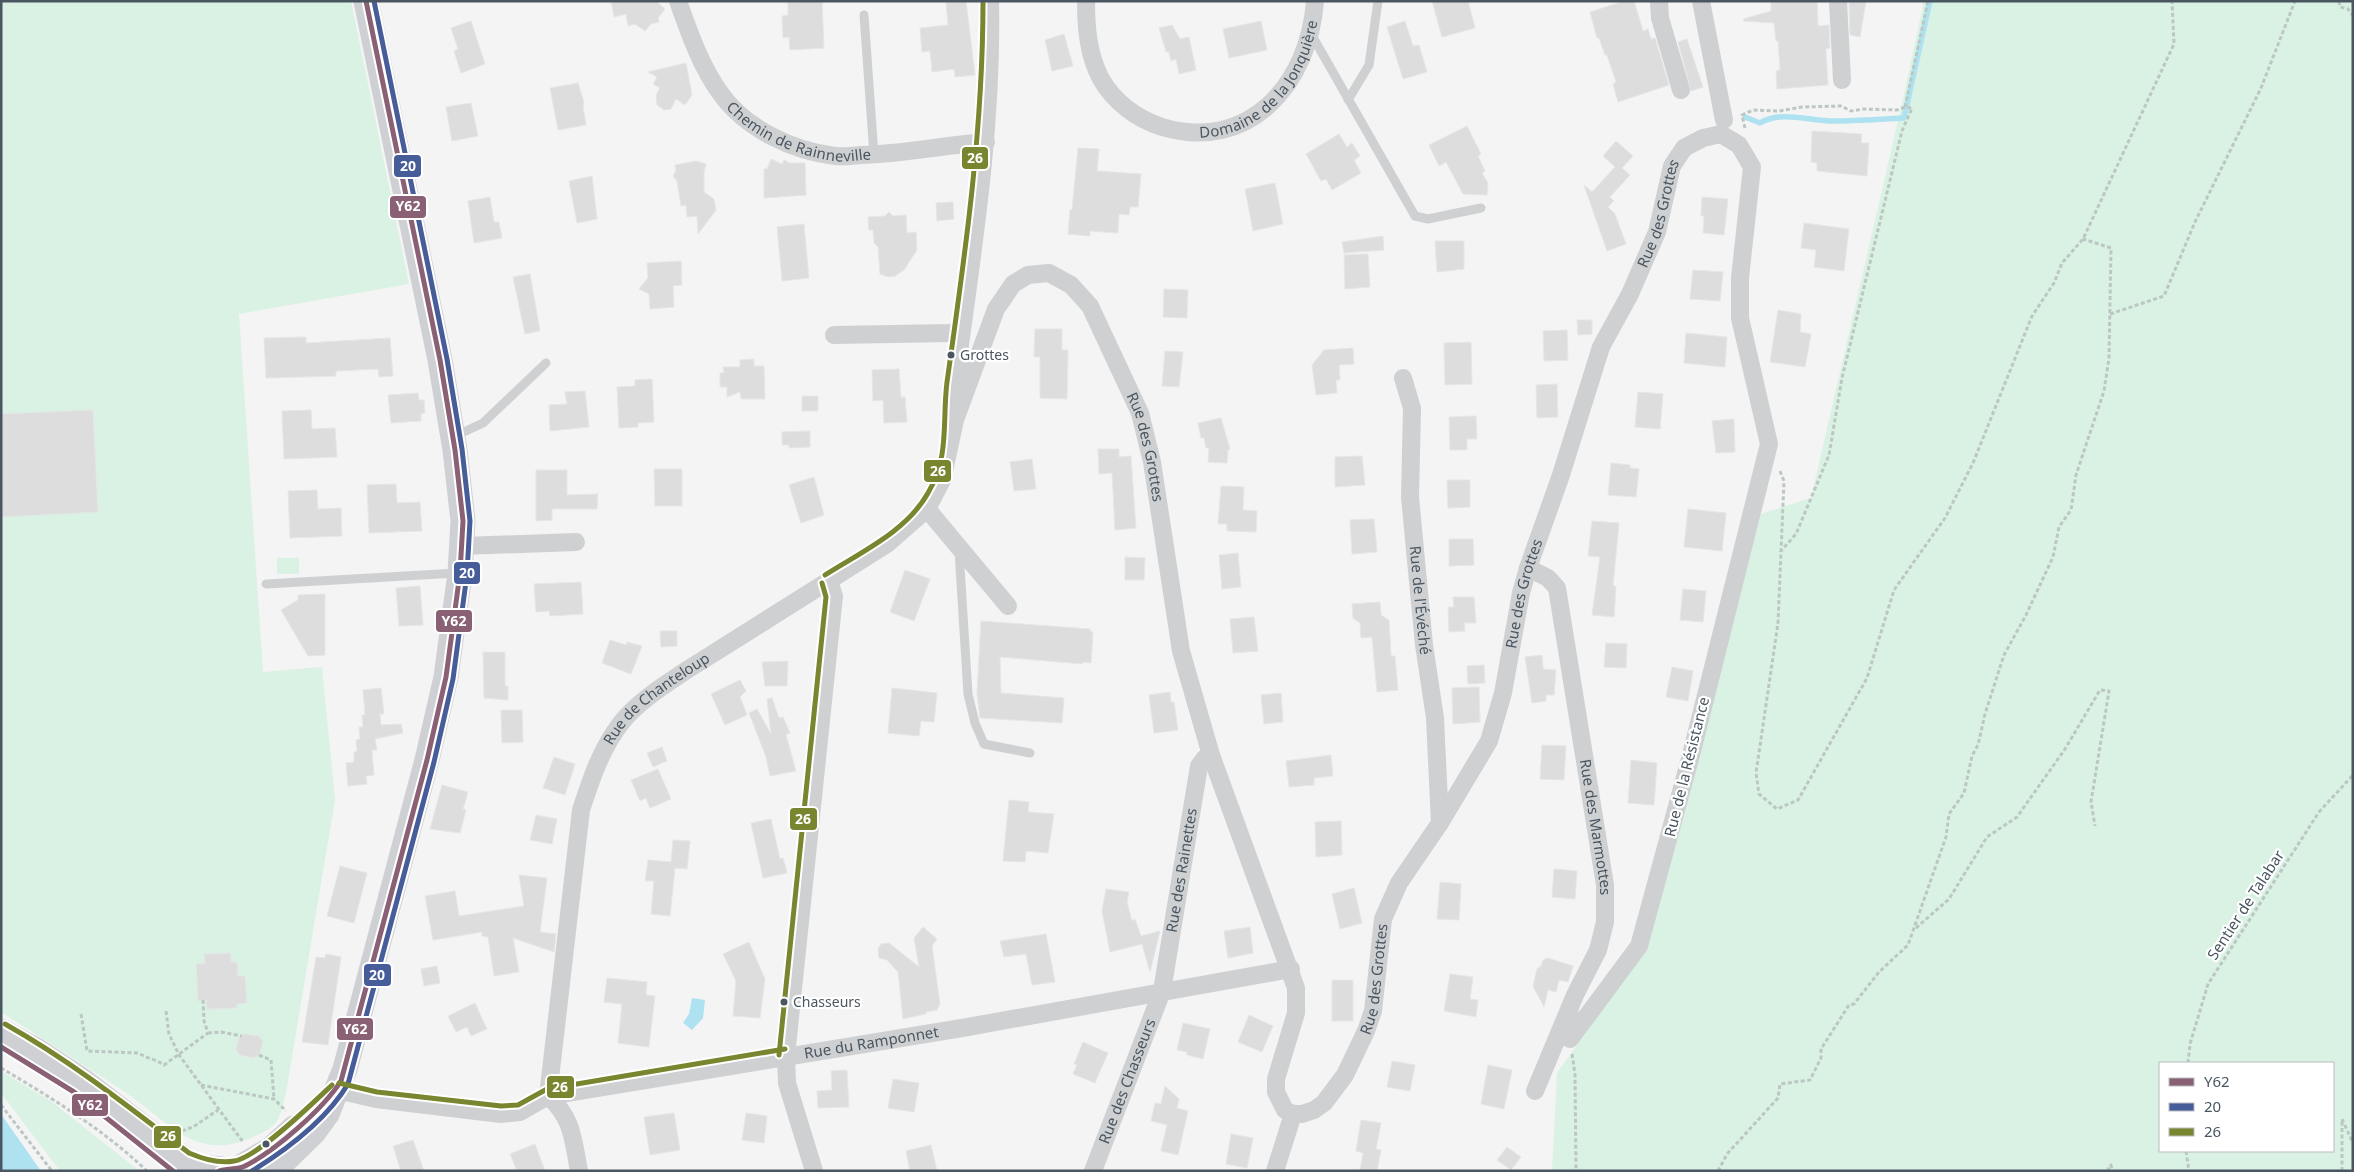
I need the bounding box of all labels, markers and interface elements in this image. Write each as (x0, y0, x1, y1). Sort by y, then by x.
street label: Domaine de la Jonquière (1199, 18, 1321, 142)
street label: Chemin de Rainneville (723, 97, 871, 166)
line badge: 26 (961, 146, 989, 170)
text: 26 (967, 148, 983, 167)
line badge: 20 (393, 154, 422, 178)
street label: Rue des Grottes (1632, 154, 1683, 270)
text: 20 (400, 156, 416, 175)
line badge: Y62 (389, 195, 427, 219)
text: Y62 (396, 196, 420, 215)
place label: Grottes (960, 345, 1009, 364)
marker: Grottes (946, 350, 956, 360)
street label: Rue des Grottes (1123, 389, 1169, 503)
line badge: 26 (923, 459, 952, 483)
text: 26 (930, 461, 946, 480)
street label: Rue des Grottes (1500, 536, 1547, 650)
street label: Rue de l'Évéché (1406, 545, 1436, 656)
line badge: 20 (453, 561, 481, 585)
text: 20 (459, 563, 475, 582)
line badge: Y62 (435, 609, 473, 633)
text: Y62 (442, 611, 466, 630)
street label: Rue de Chanteloup (598, 647, 713, 748)
street label: Rue de la Résistance (1659, 695, 1713, 839)
street label: Rue des Marmottes (1576, 757, 1616, 895)
line badge: 26 (789, 807, 818, 831)
street label: Rue des Rainettes (1161, 807, 1201, 934)
text: 26 (795, 809, 811, 828)
street label: Sentier de Talabar (2202, 846, 2288, 963)
street label: Rue des Grottes (1355, 923, 1391, 1037)
line badge: 20 (363, 963, 392, 987)
text: 20 (369, 965, 385, 984)
place label: Chasseurs (793, 992, 861, 1011)
marker: Chasseurs (779, 997, 789, 1007)
street label: Rue des Chasseurs (1093, 1016, 1159, 1146)
line badge: Y62 (336, 1017, 374, 1041)
text: Y62 (343, 1019, 367, 1038)
street label: Rue du Ramponnet (803, 1021, 941, 1063)
legend (2159, 1062, 2334, 1152)
text: Y62 (2204, 1071, 2230, 1091)
line badge: 26 (546, 1075, 575, 1099)
text: 26 (552, 1077, 568, 1096)
line badge: Y62 (71, 1093, 109, 1117)
text: Y62 (78, 1095, 102, 1114)
text: 20 (2204, 1096, 2221, 1116)
text: 26 (2204, 1121, 2221, 1141)
line badge: 26 (153, 1125, 182, 1149)
text: 26 (160, 1126, 176, 1145)
unlabelled marker (261, 1139, 271, 1149)

